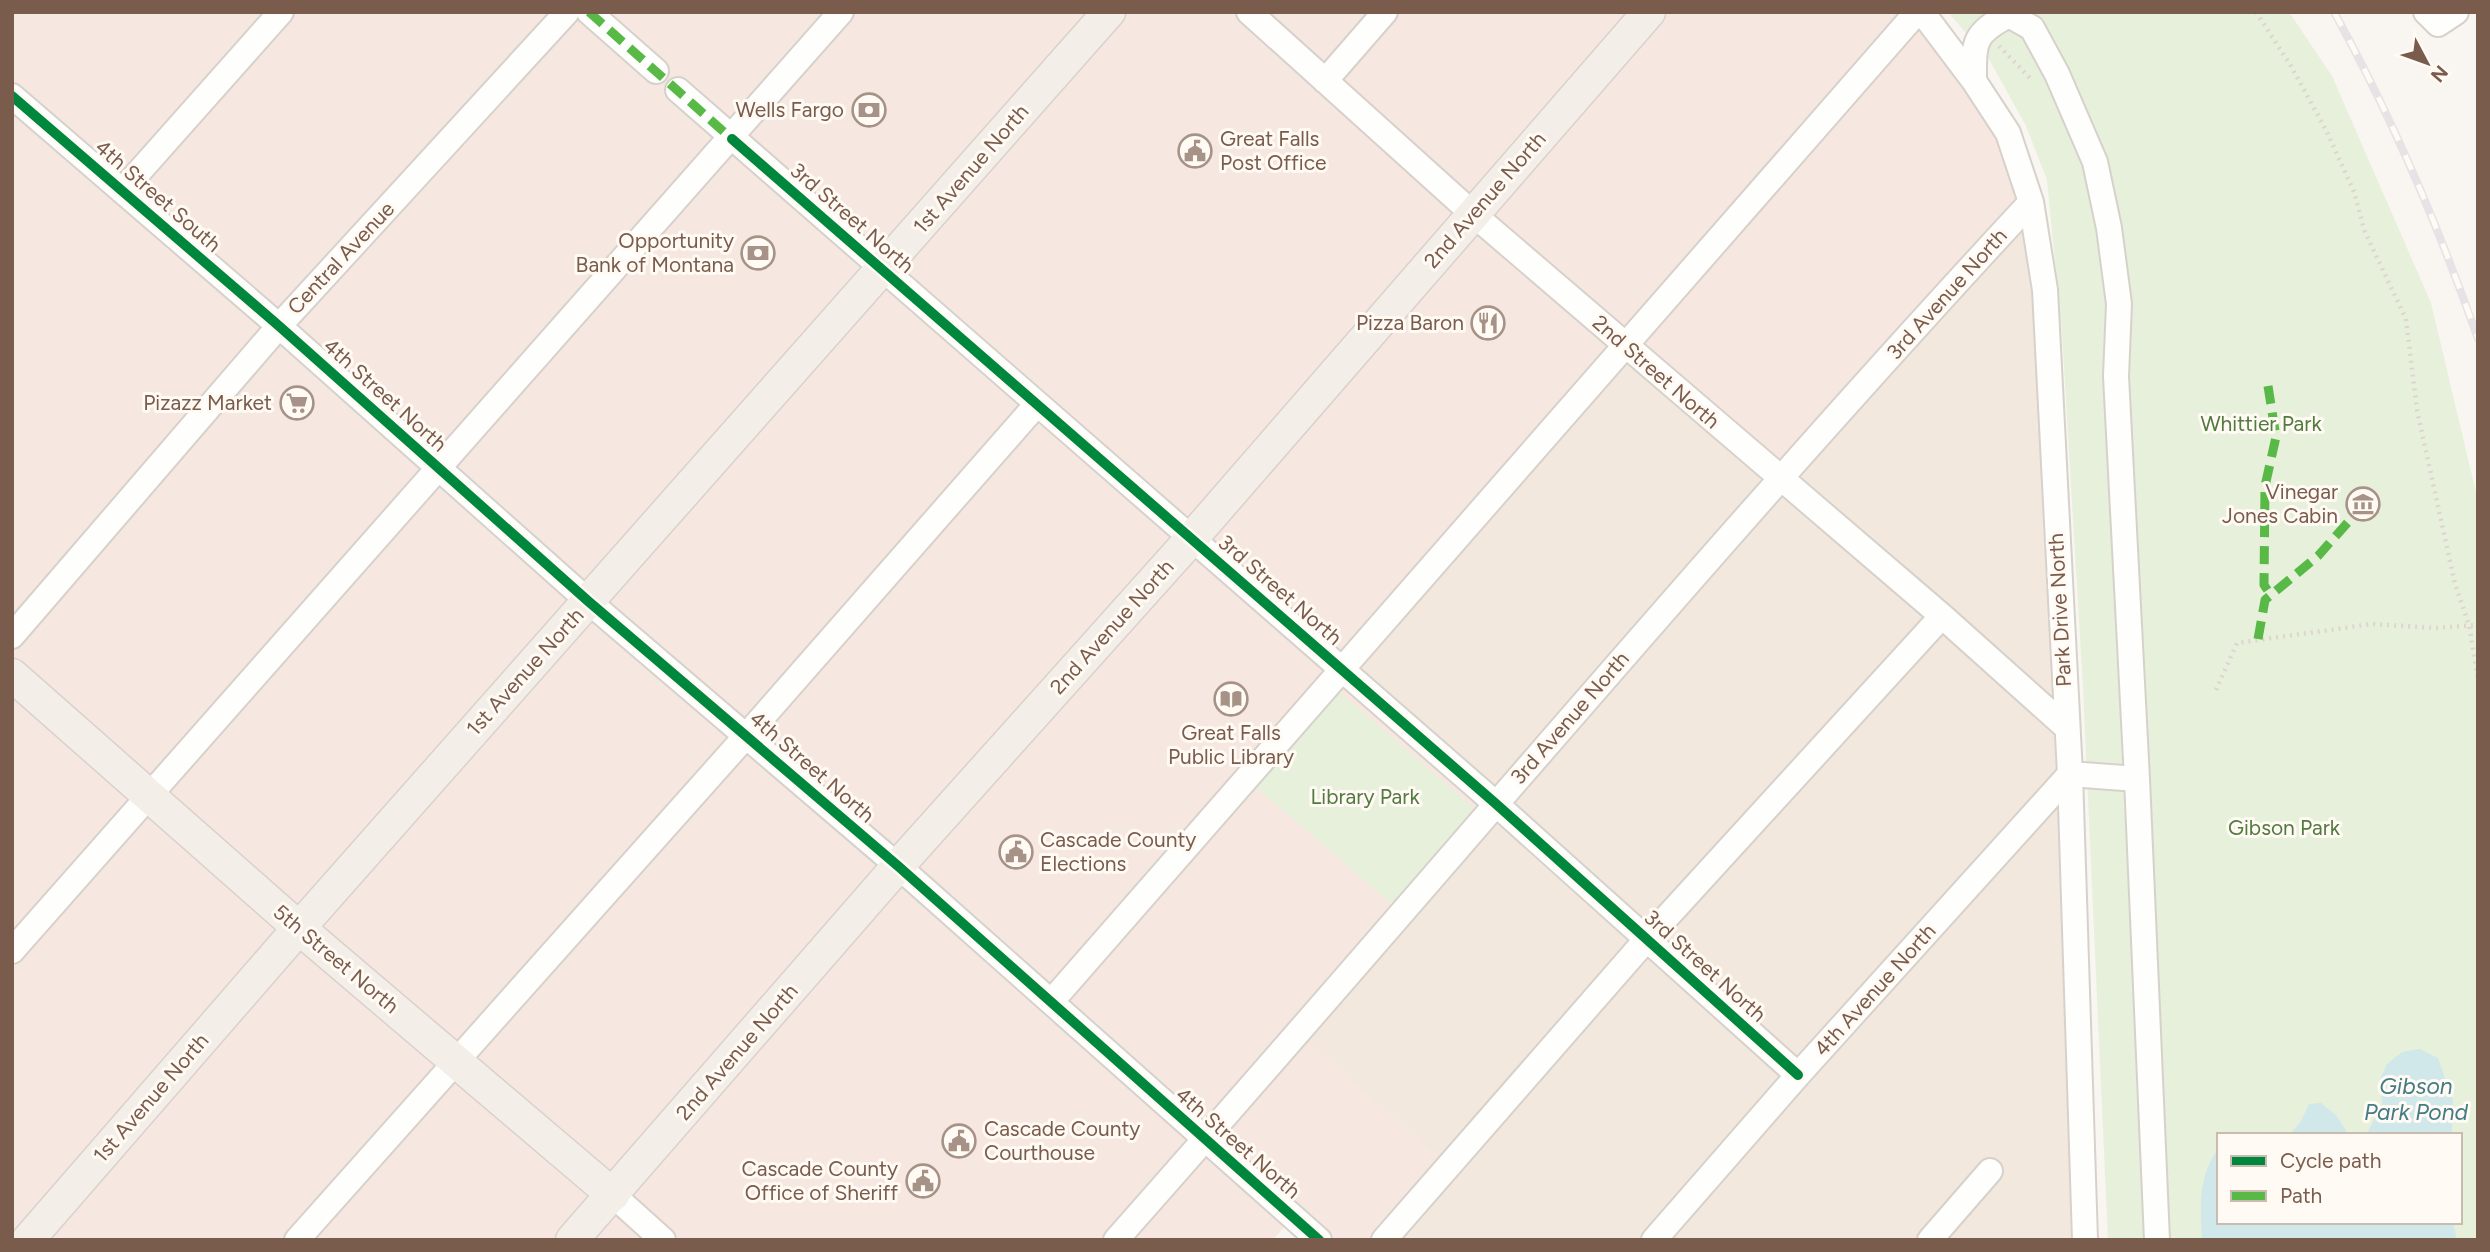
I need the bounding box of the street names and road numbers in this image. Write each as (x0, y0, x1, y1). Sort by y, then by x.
street label: 1st Avenue North (908, 99, 1034, 238)
street label: 2nd Avenue North (1419, 126, 1551, 273)
street label: 4th Street South (90, 134, 226, 257)
street label: 3rd Street North (786, 157, 919, 278)
street label: Central Avenue (282, 196, 399, 319)
street label: 3rd Avenue North (1881, 223, 2012, 364)
street label: 2nd Street North (1588, 310, 1725, 434)
street label: 4th Street North (319, 333, 452, 456)
street label: 3rd Street North (1214, 529, 1347, 650)
street label: Park Drive North (2043, 532, 2076, 688)
street label: 2nd Avenue North (1045, 554, 1179, 699)
street label: 1st Avenue North (461, 603, 588, 741)
street label: 3rd Avenue North (1505, 646, 1634, 789)
street label: 4th Street North (745, 706, 880, 828)
street label: 5th Street North (268, 899, 404, 1018)
street label: 3rd Street North (1639, 904, 1771, 1027)
street label: 4th Avenue North (1809, 918, 1941, 1061)
street label: 2nd Avenue North (671, 978, 803, 1125)
street label: 1st Avenue North (88, 1028, 214, 1167)
street label: 4th Street North (1171, 1082, 1306, 1204)

